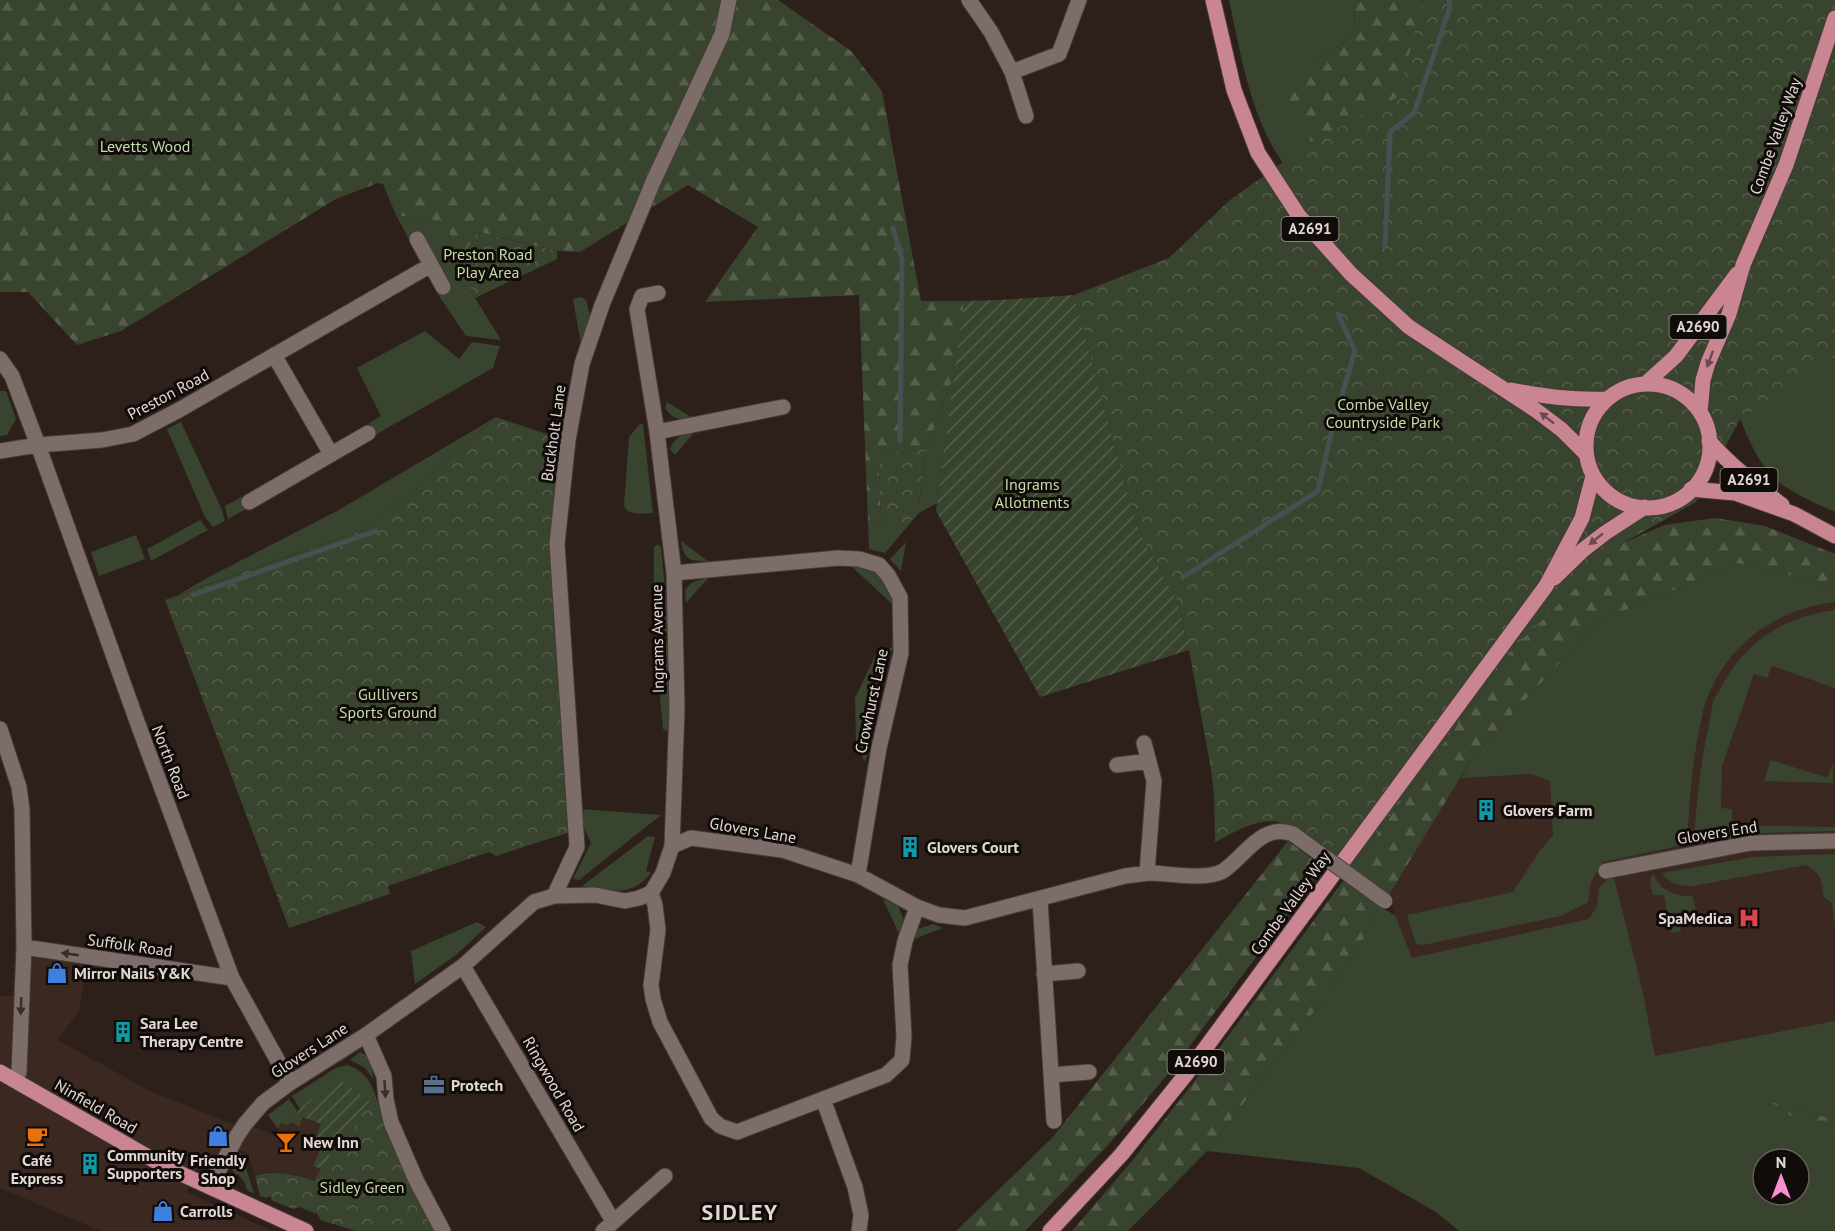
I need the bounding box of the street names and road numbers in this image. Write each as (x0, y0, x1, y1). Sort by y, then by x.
street label: Combe Valley Way (1745, 74, 1806, 197)
road number: A2691 (1282, 217, 1338, 241)
road number: A2690 (1670, 315, 1726, 339)
street label: Preston Road (124, 364, 212, 424)
street label: Buckholt Lane (536, 383, 570, 483)
road number: A2691 (1720, 468, 1778, 492)
street label: Ingrams Avenue (646, 584, 668, 694)
street label: Crowhurst Lane (850, 647, 892, 755)
street label: North Road (148, 722, 194, 802)
street label: Glovers Lane (708, 813, 798, 847)
street label: Glovers End (1675, 816, 1759, 848)
street label: Combe Valley Way (1246, 847, 1335, 959)
street label: Suffolk Road (86, 929, 174, 961)
street label: Glovers Lane (267, 1018, 351, 1082)
street label: Ringwood Road (519, 1033, 589, 1135)
road number: A2690 (1168, 1050, 1224, 1074)
street label: Ninfield Road (51, 1074, 141, 1138)

